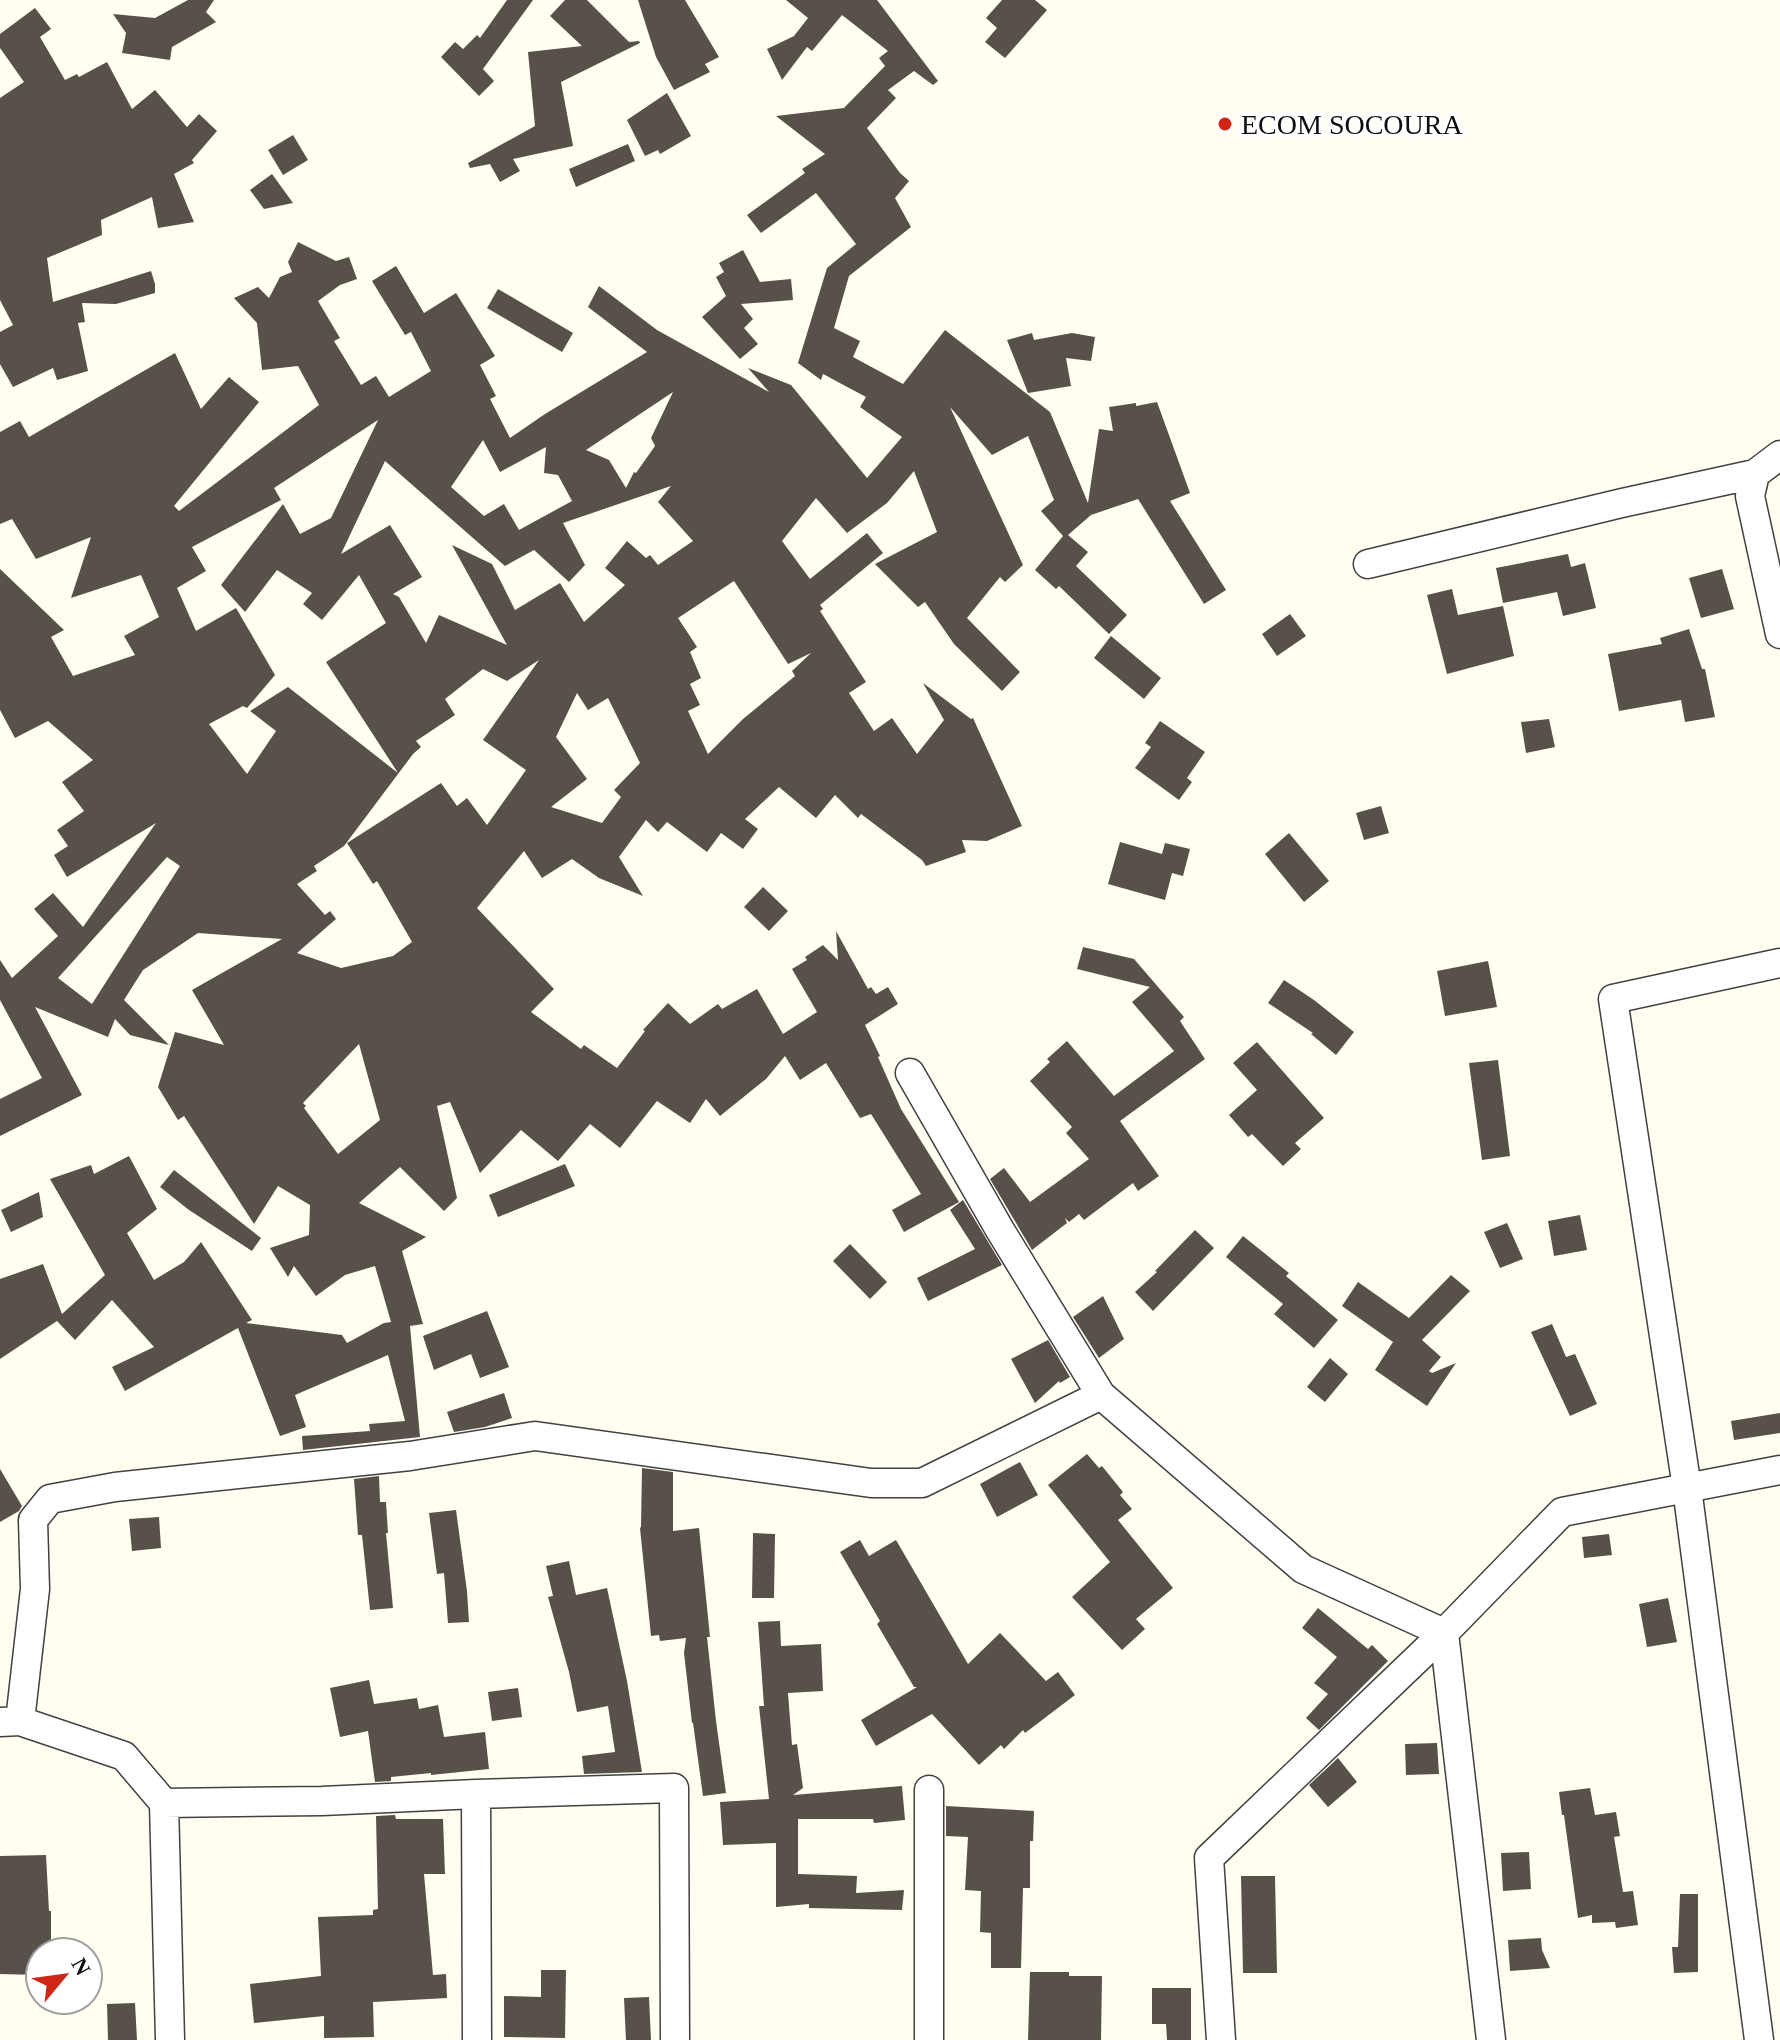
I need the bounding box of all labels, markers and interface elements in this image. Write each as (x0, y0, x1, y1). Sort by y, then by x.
place label: ECOM SOCOURA (1241, 109, 1463, 140)
marker: ECOM SOCOURA (1216, 115, 1234, 133)
north arrow (24, 1936, 104, 2016)
text: N (66, 1954, 96, 1980)

